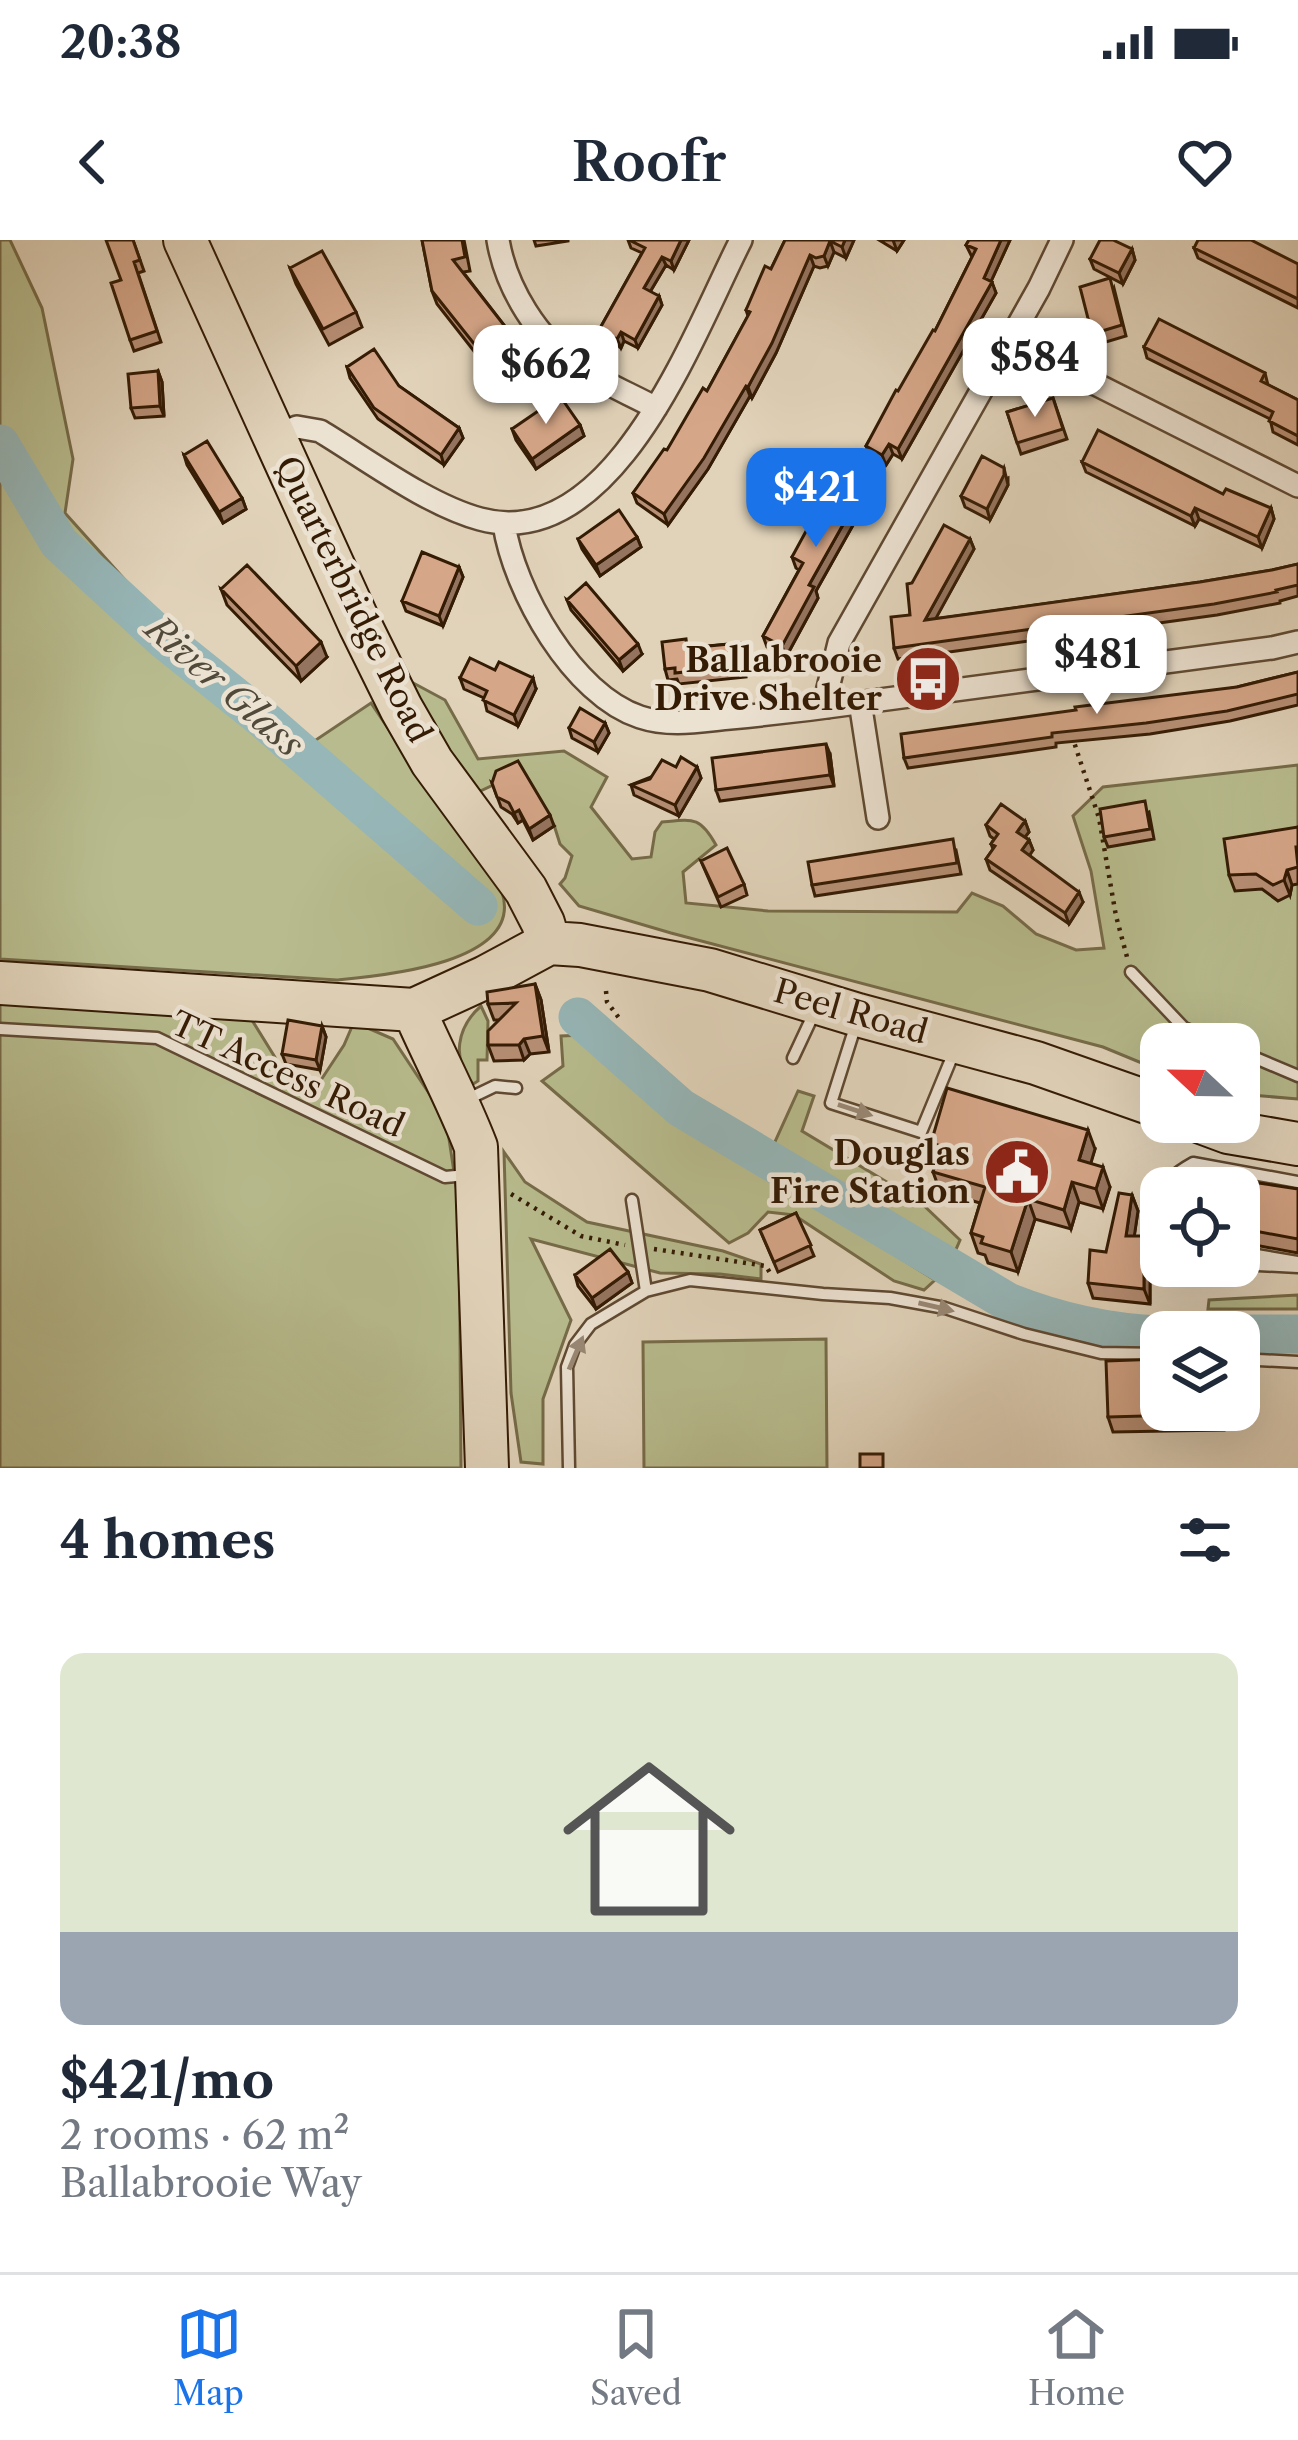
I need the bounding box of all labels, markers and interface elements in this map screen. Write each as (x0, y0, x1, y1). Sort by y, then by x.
text: 20:38 (60, 14, 182, 70)
icon: back (60, 129, 126, 195)
text: Roofr (572, 129, 726, 195)
icon: heart (1172, 129, 1238, 195)
pin: $584 (964, 318, 1106, 420)
pin: $662 (475, 325, 617, 427)
text: $584 (990, 333, 1080, 381)
text: $662 (500, 340, 592, 388)
pin: $421 (745, 448, 887, 550)
street label: Quarterbridge Road (266, 449, 441, 749)
text: $421 (773, 463, 859, 511)
water label: River Glass (135, 604, 313, 766)
pin: $481 (1026, 615, 1168, 717)
text: $481 (1054, 630, 1140, 678)
place label: Ballabrooie Drive Shelter (654, 640, 882, 719)
bus stop icon: Ballabrooie Drive Shelter (893, 644, 963, 714)
street label: Peel Road (769, 970, 933, 1053)
street label: TT Access Road (165, 1003, 411, 1146)
north arrow (1140, 1023, 1260, 1143)
map controls (1140, 1023, 1260, 1431)
one-way arrow (837, 1102, 874, 1121)
place label: Douglas Fire Station (770, 1133, 970, 1212)
public building icon: Douglas Fire Station (982, 1137, 1052, 1207)
button: locate (1140, 1167, 1260, 1287)
one-way arrow (917, 1298, 954, 1317)
button: layers (1140, 1311, 1260, 1431)
one-way arrow (567, 1335, 586, 1371)
icon: filters (1172, 1507, 1238, 1573)
text: 4 homes (60, 1509, 275, 1571)
icon: home (541, 1731, 757, 1947)
text: $421/mo (60, 2049, 274, 2111)
text: 2 rooms · 62 m² (60, 2111, 350, 2159)
text: Ballabrooie Way (60, 2159, 362, 2207)
tab: Map (173, 2301, 244, 2414)
tab: Saved (590, 2301, 682, 2414)
tab: Home (1028, 2301, 1125, 2414)

